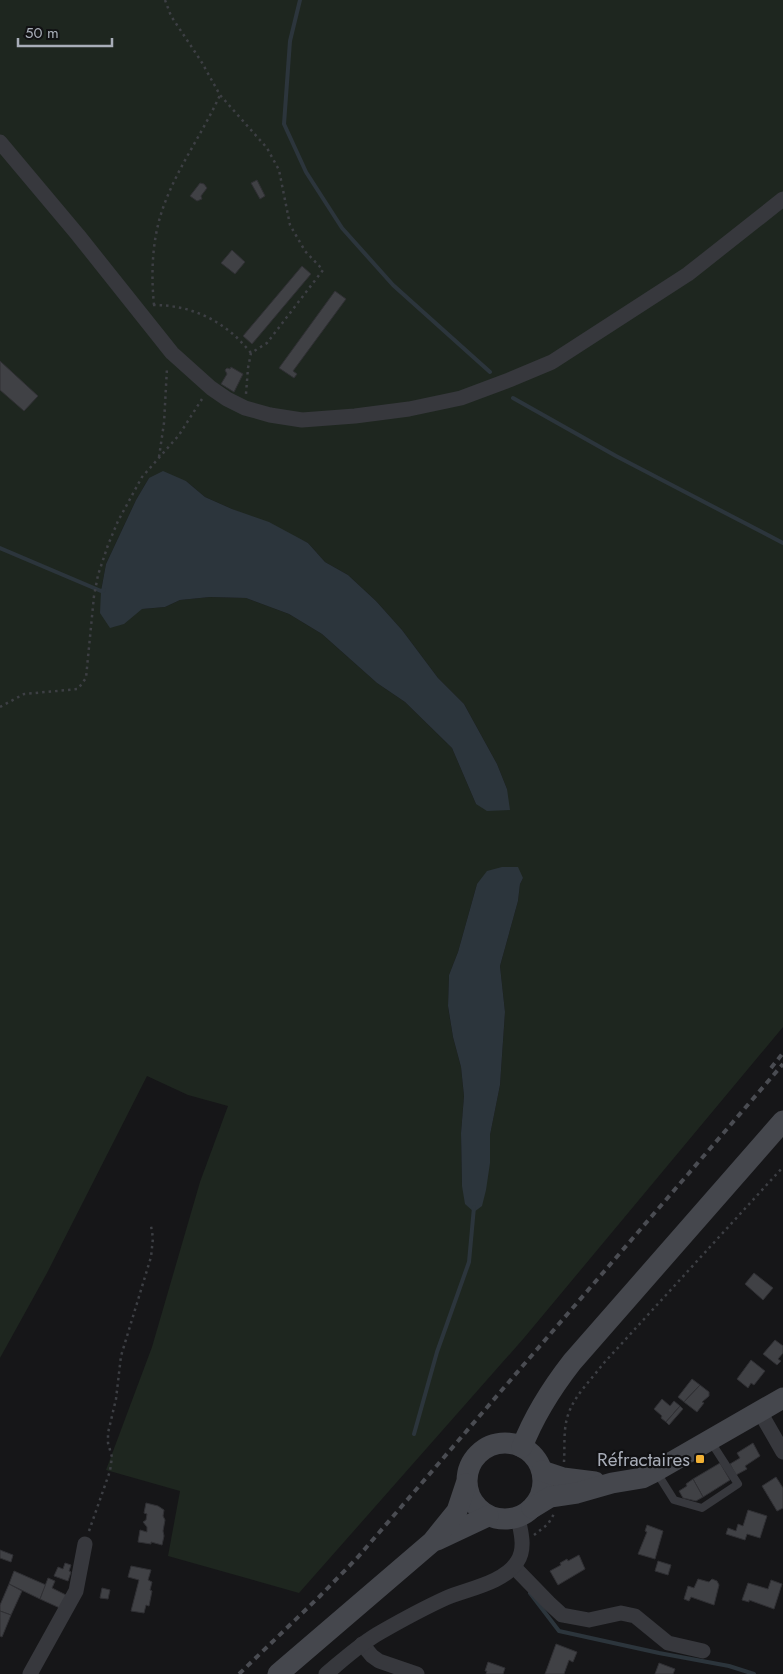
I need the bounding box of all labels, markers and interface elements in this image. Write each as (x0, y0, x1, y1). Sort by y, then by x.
scale bar (18, 15, 111, 47)
text: 50 m (25, 22, 59, 44)
place label: Réfractaires (597, 1446, 690, 1473)
marker: Réfractaires (694, 1453, 706, 1465)

